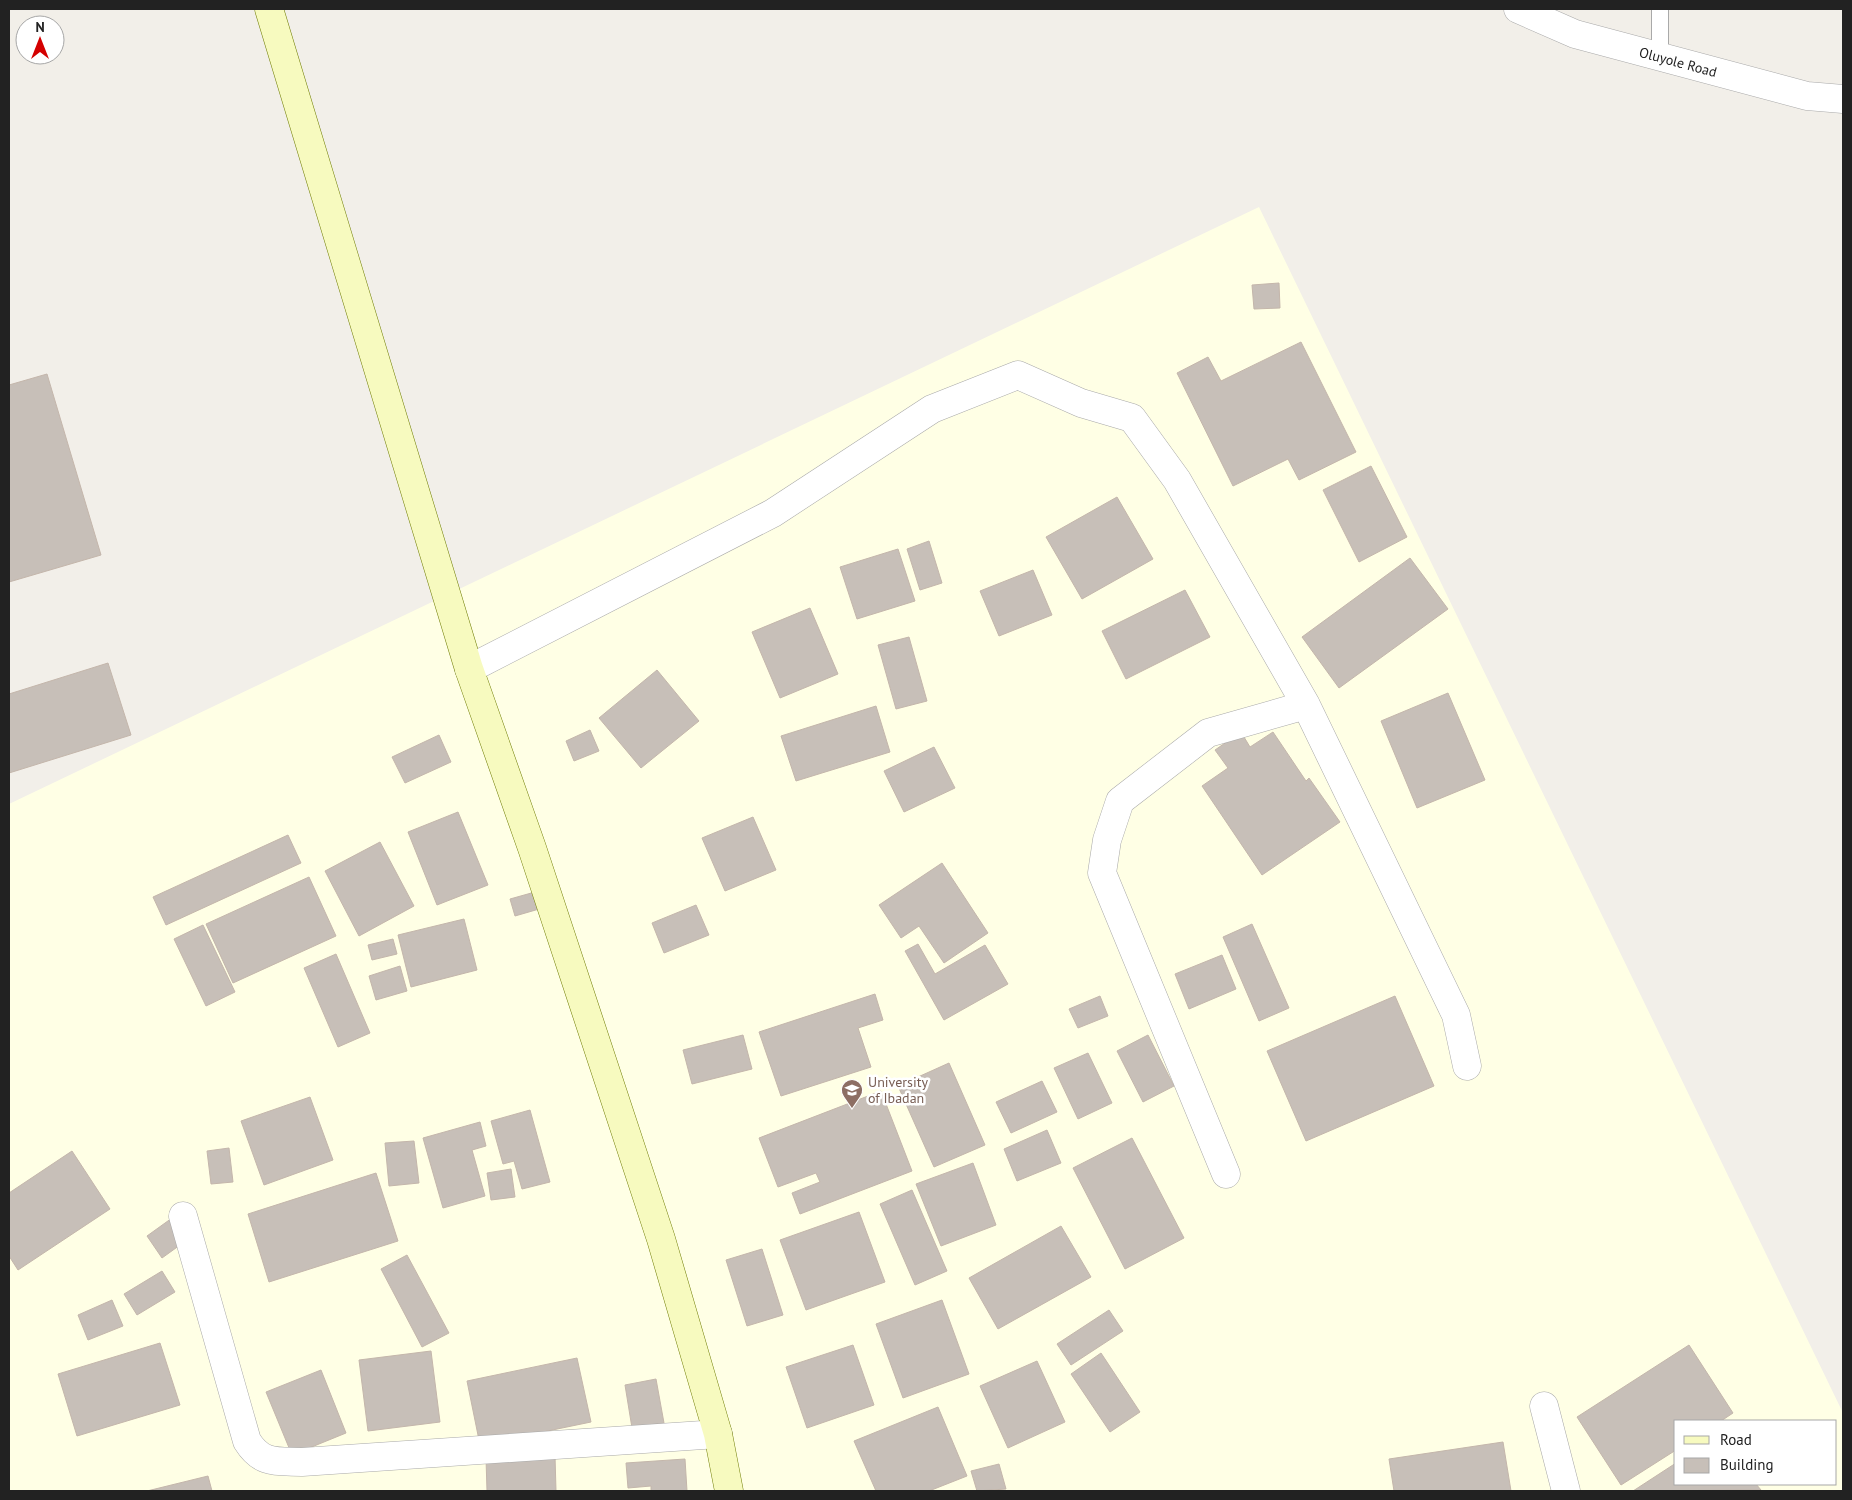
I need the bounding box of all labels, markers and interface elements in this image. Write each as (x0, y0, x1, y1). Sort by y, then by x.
north arrow (15, 15, 65, 65)
text: N (35, 18, 45, 36)
street label: Oluyole Road (1637, 43, 1719, 81)
place label: University of Ibadan (868, 1073, 928, 1107)
school or university icon: University of Ibadan (840, 1078, 864, 1109)
legend (1674, 1420, 1837, 1485)
text: Road (1720, 1430, 1752, 1449)
text: Building (1720, 1455, 1774, 1474)

